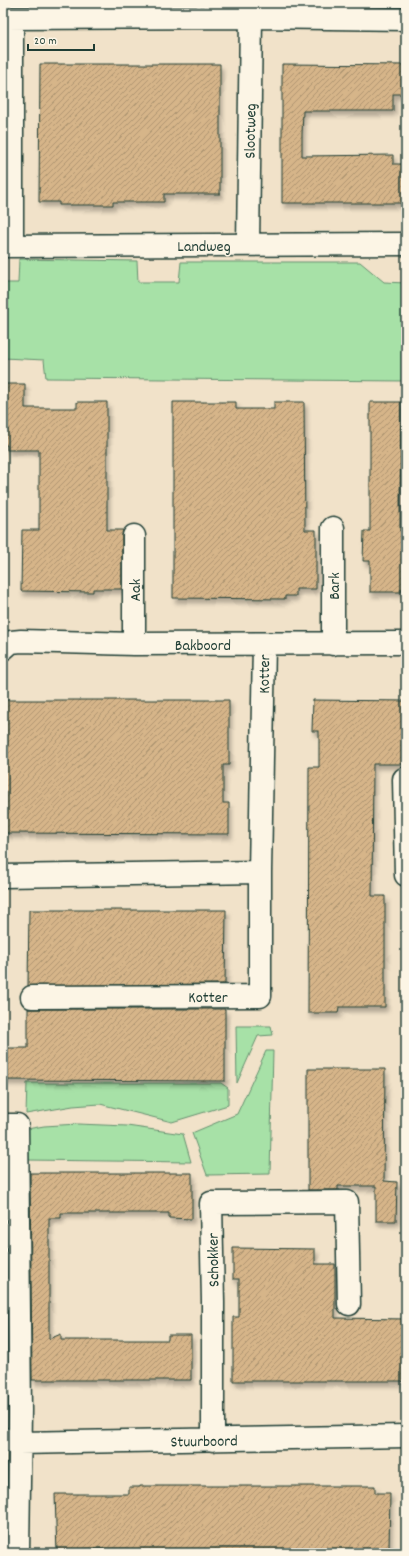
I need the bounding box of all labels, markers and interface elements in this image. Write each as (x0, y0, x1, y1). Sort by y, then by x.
scale bar (28, 26, 94, 52)
text: 20 m (34, 33, 57, 50)
street label: Slootweg (240, 103, 263, 159)
street label: Landweg (177, 236, 231, 259)
street label: Bark (324, 572, 347, 600)
street label: Aak (125, 579, 148, 601)
street label: Bakboord (175, 635, 231, 658)
street label: Kotter (254, 654, 277, 694)
street label: Kotter (188, 987, 228, 1010)
street label: Schokker (203, 1233, 226, 1287)
street label: Stuurboord (170, 1430, 238, 1455)

